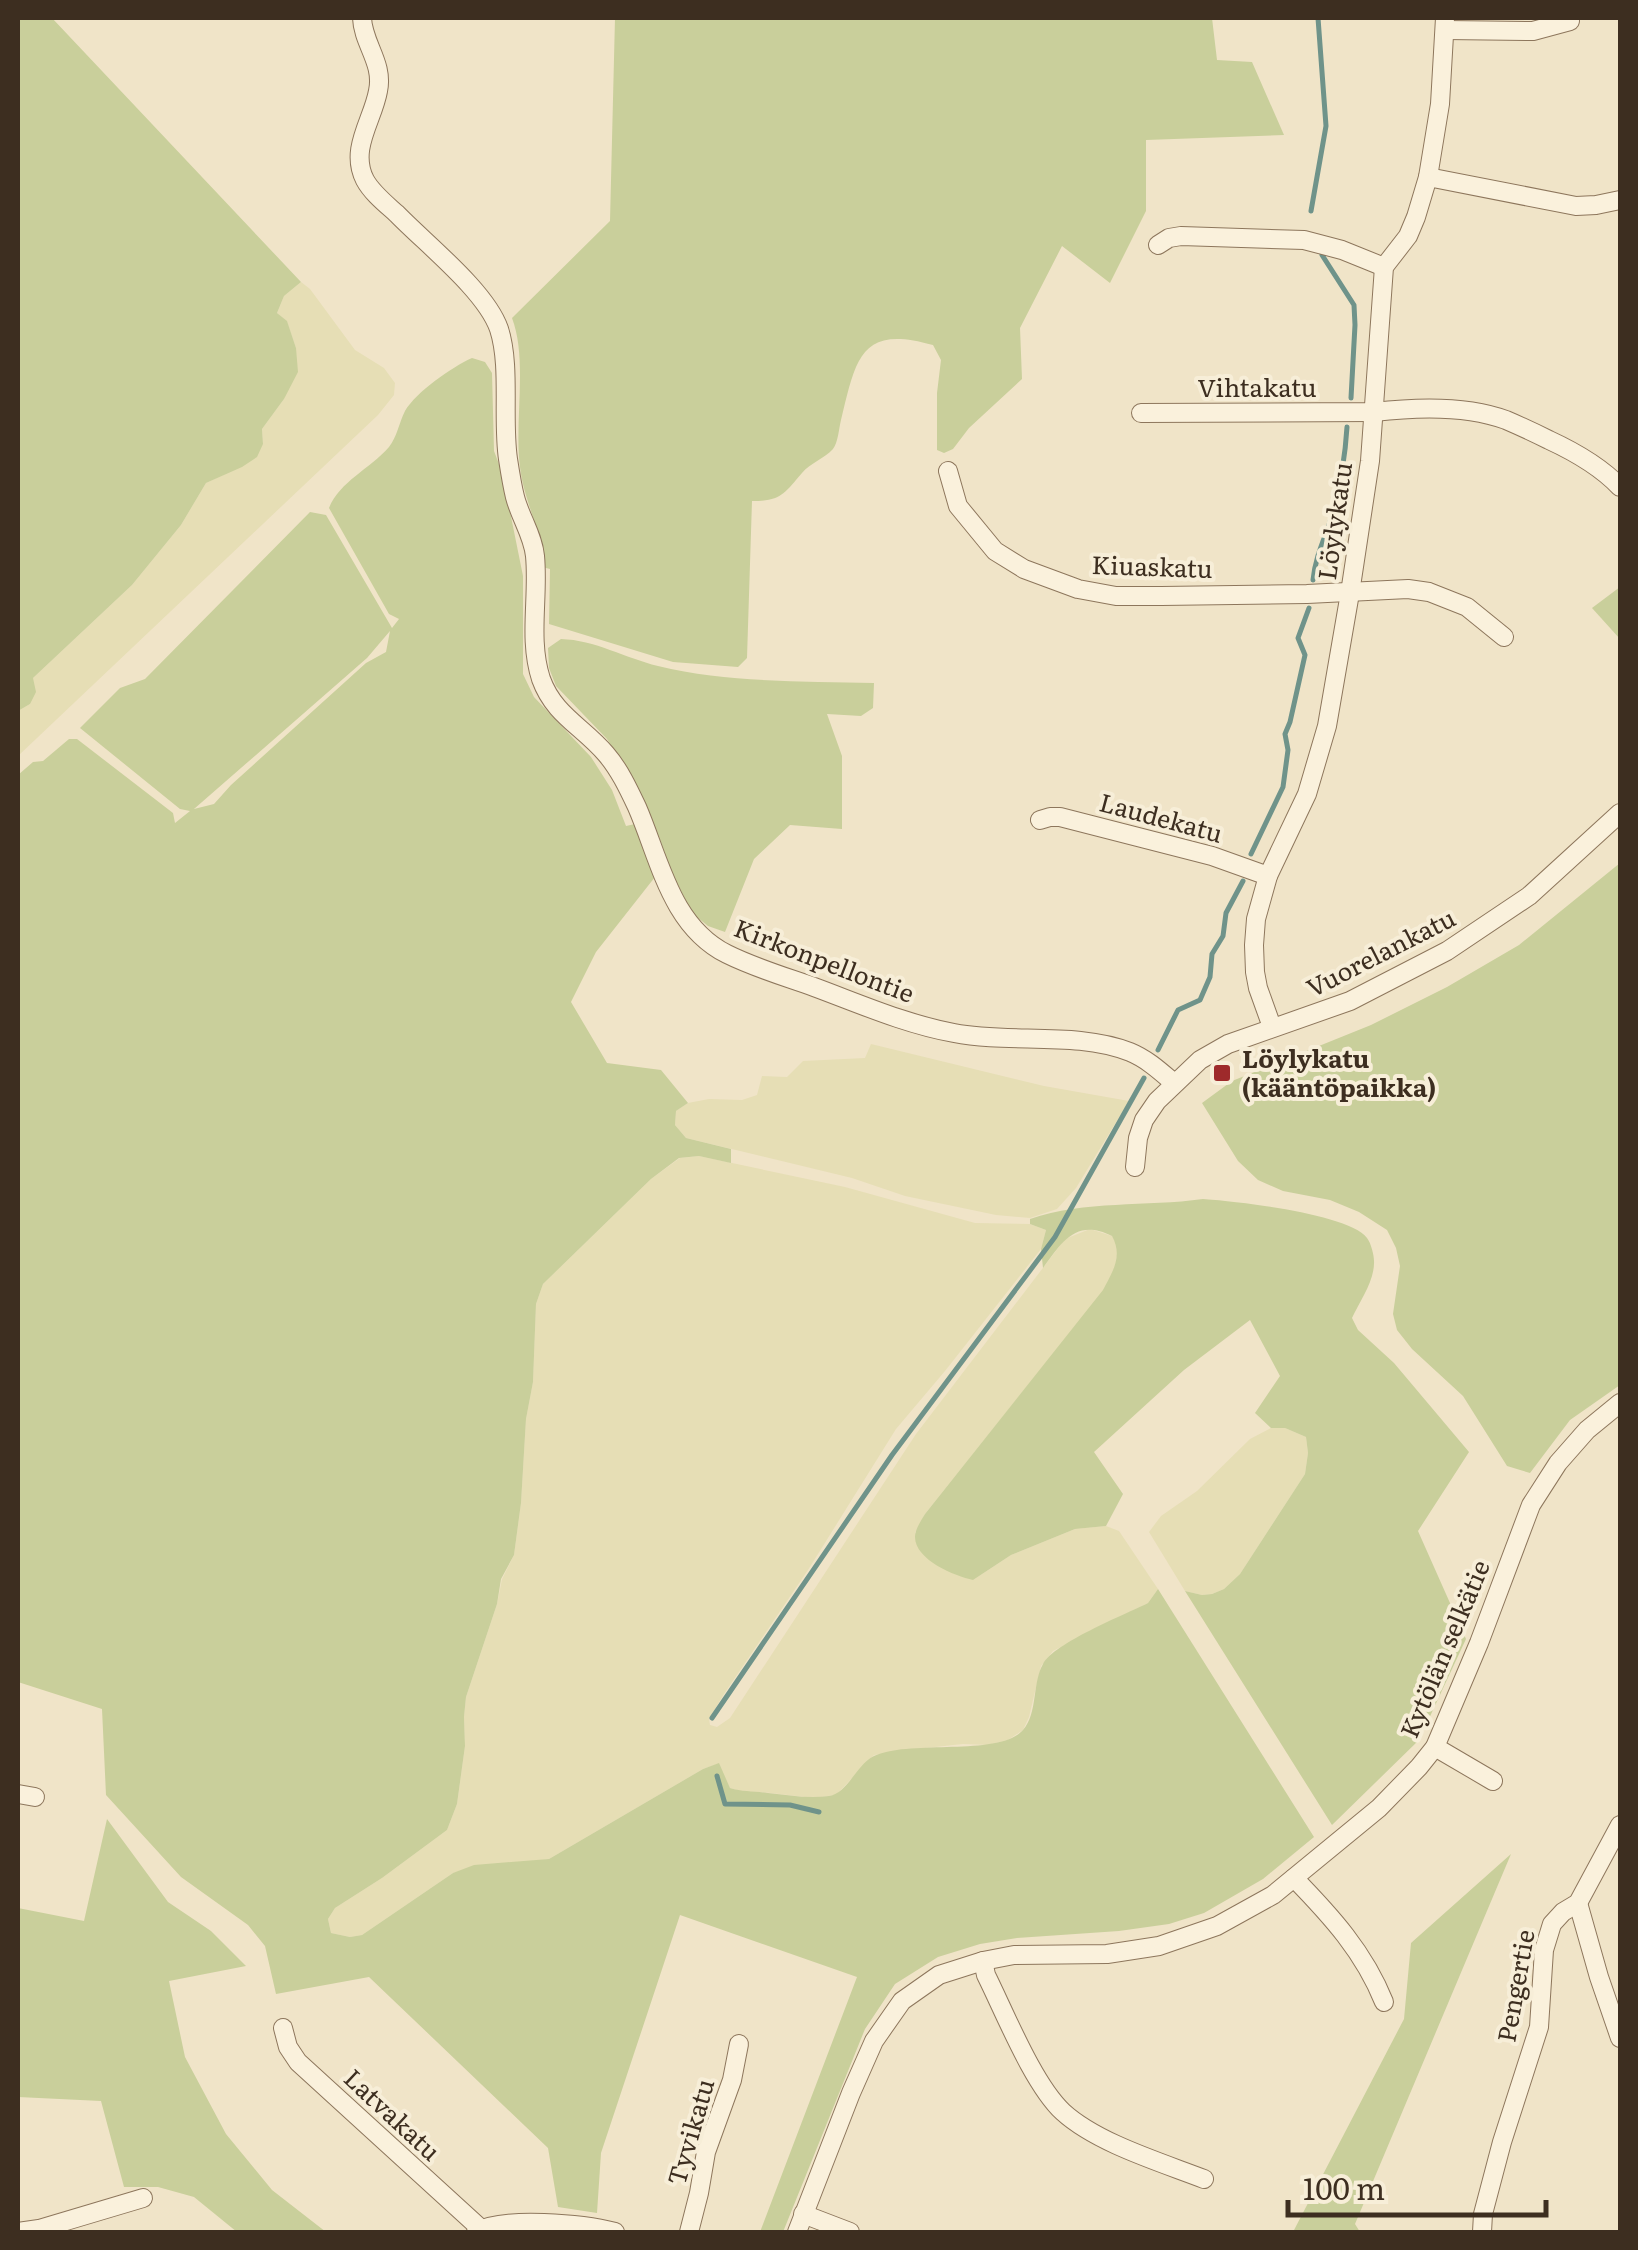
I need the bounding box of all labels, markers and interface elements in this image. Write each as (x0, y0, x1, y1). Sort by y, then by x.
street label: Vihtakatu (1197, 368, 1317, 405)
street label: Löylykatu (1307, 459, 1360, 582)
street label: Kiuaskatu (1091, 545, 1213, 586)
street label: Laudekatu (1096, 782, 1227, 851)
street label: Vuorelankatu (1299, 898, 1461, 1005)
street label: Kirkonpellontie (729, 908, 920, 1011)
place label: Löylykatu (kääntöpaikka) (1242, 1039, 1436, 1105)
marker: Löylykatu (kääntöpaikka) (1211, 1062, 1233, 1084)
street label: Kytölän selkätie (1389, 1554, 1498, 1743)
street label: Pengertie (1486, 1927, 1543, 2045)
street label: Latvakatu (336, 2059, 450, 2169)
street label: Tyvikatu (657, 2074, 722, 2189)
scale bar (1288, 2155, 1546, 2217)
text: 100 m (1303, 2165, 1385, 2209)

